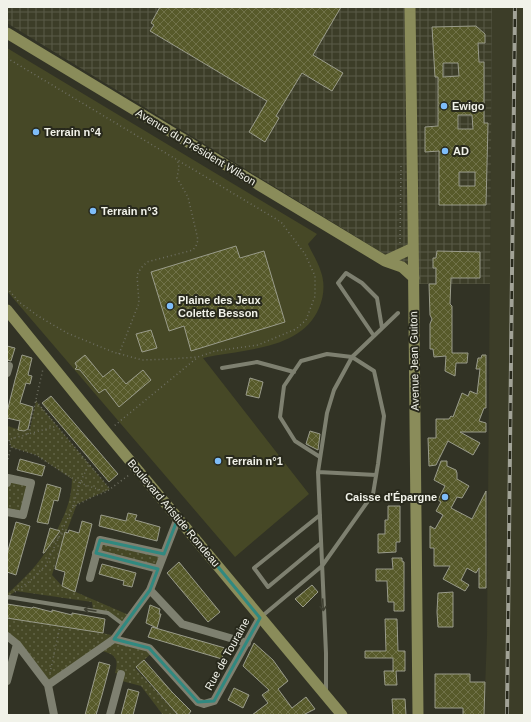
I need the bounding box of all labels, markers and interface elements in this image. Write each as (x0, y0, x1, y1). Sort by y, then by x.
place label: Ewigo (452, 100, 485, 112)
marker: Ewigo (439, 101, 449, 111)
street label: Avenue du Président Wilson (134, 106, 258, 188)
place label: Terrain n°4 (44, 126, 102, 138)
marker: Terrain n°4 (31, 127, 41, 137)
place label: AD (453, 145, 469, 157)
marker: AD (440, 146, 450, 156)
place label: Terrain n°3 (101, 205, 158, 217)
marker: Terrain n°3 (88, 206, 98, 216)
place label: Plaine des Jeux Colette Besson (178, 294, 261, 319)
marker: Plaine des Jeux Colette Besson (165, 301, 175, 311)
street label: Avenue Jean Guiton (407, 311, 421, 411)
place label: Terrain n°1 (226, 455, 283, 467)
marker: Terrain n°1 (213, 456, 223, 466)
street label: Boulevard Aristide Rondeau (126, 457, 222, 569)
place label: Caisse d'Épargne (345, 491, 437, 503)
marker: Caisse d'Épargne (440, 492, 450, 502)
one-way arrow (320, 598, 327, 611)
one-way arrow (84, 606, 97, 614)
street label: Rue de Touraine (202, 616, 252, 692)

